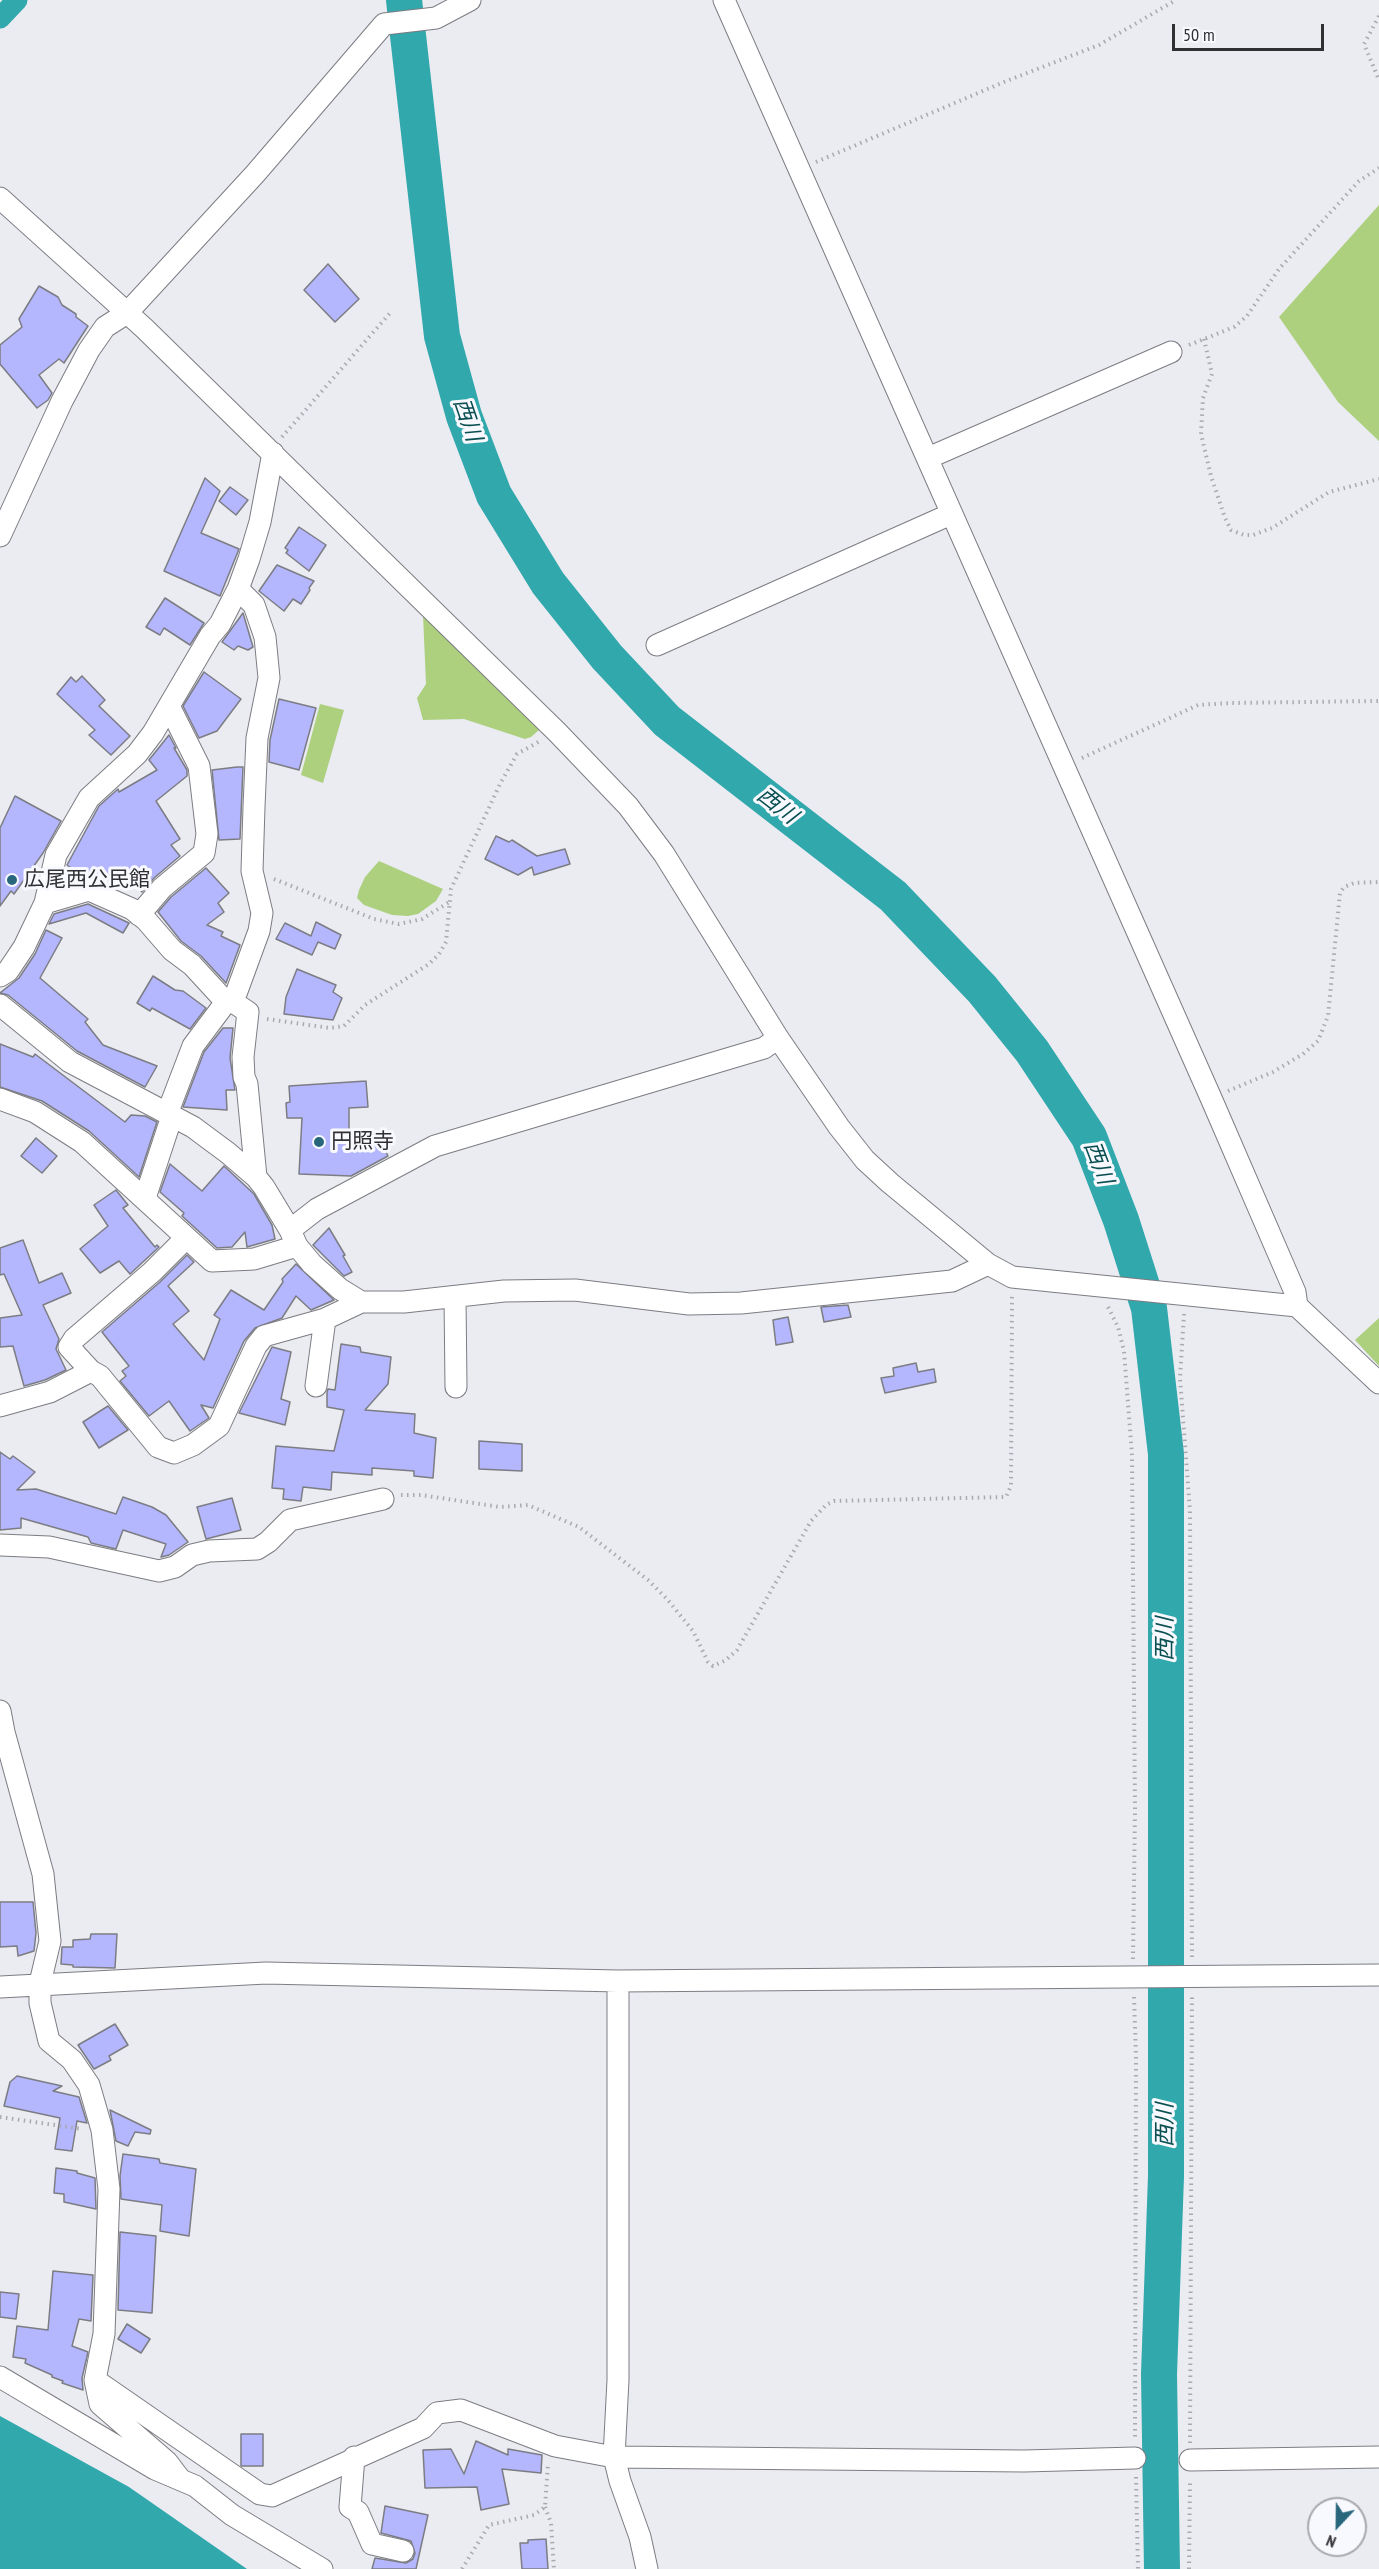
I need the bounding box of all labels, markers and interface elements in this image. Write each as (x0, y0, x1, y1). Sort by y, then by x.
scale bar (1175, 12, 1326, 50)
text: 50 m (1183, 23, 1215, 46)
water label: 西川 (447, 395, 487, 445)
water label: 西川 (752, 782, 802, 830)
place label: 広尾西公民館 (24, 867, 150, 893)
marker: 広尾西公民館 (5, 873, 19, 887)
place label: 円照寺 (331, 1129, 394, 1155)
marker: 円照寺 (312, 1135, 326, 1149)
water label: 西川 (1078, 1138, 1118, 1188)
water label: 西川 (1153, 1617, 1179, 1661)
water label: 西川 (1153, 2103, 1179, 2147)
north arrow (1307, 2497, 1367, 2557)
text: N (1323, 2531, 1339, 2553)

